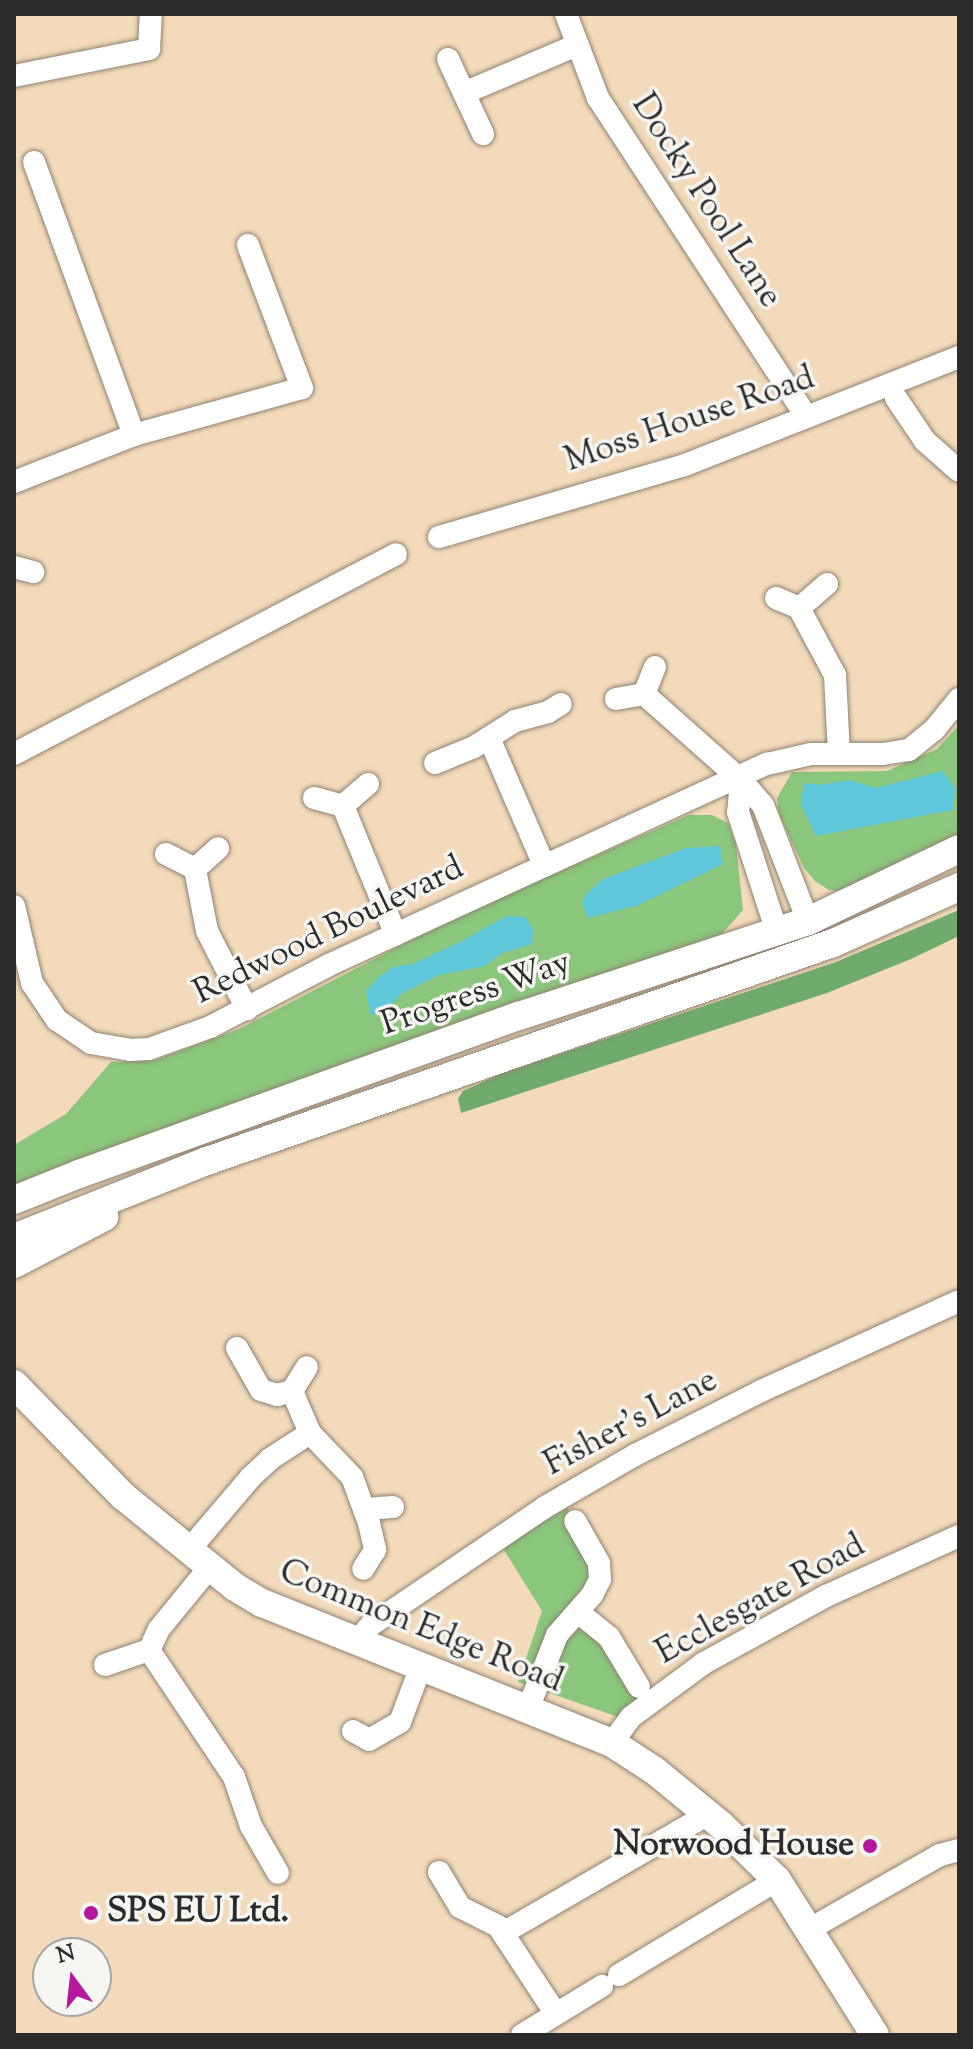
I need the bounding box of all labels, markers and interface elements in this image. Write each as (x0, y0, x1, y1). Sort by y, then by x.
street label: Docky Pool Lane (622, 87, 790, 315)
street label: Moss House Road (560, 358, 820, 482)
street label: Redwood Boulevard (187, 848, 471, 1014)
street label: Progress Way (376, 943, 576, 1045)
street label: Fisher's Lane (538, 1360, 724, 1486)
street label: Ecclesgate Road (649, 1526, 873, 1674)
street label: Common Edge Road (273, 1551, 569, 1703)
place label: Norwood House (614, 1826, 854, 1866)
marker: Norwood House (861, 1837, 879, 1855)
place label: SPS EU Ltd. (107, 1893, 289, 1933)
marker: SPS EU Ltd. (82, 1904, 100, 1922)
north arrow (32, 1937, 112, 2017)
text: N (54, 1938, 79, 1973)

